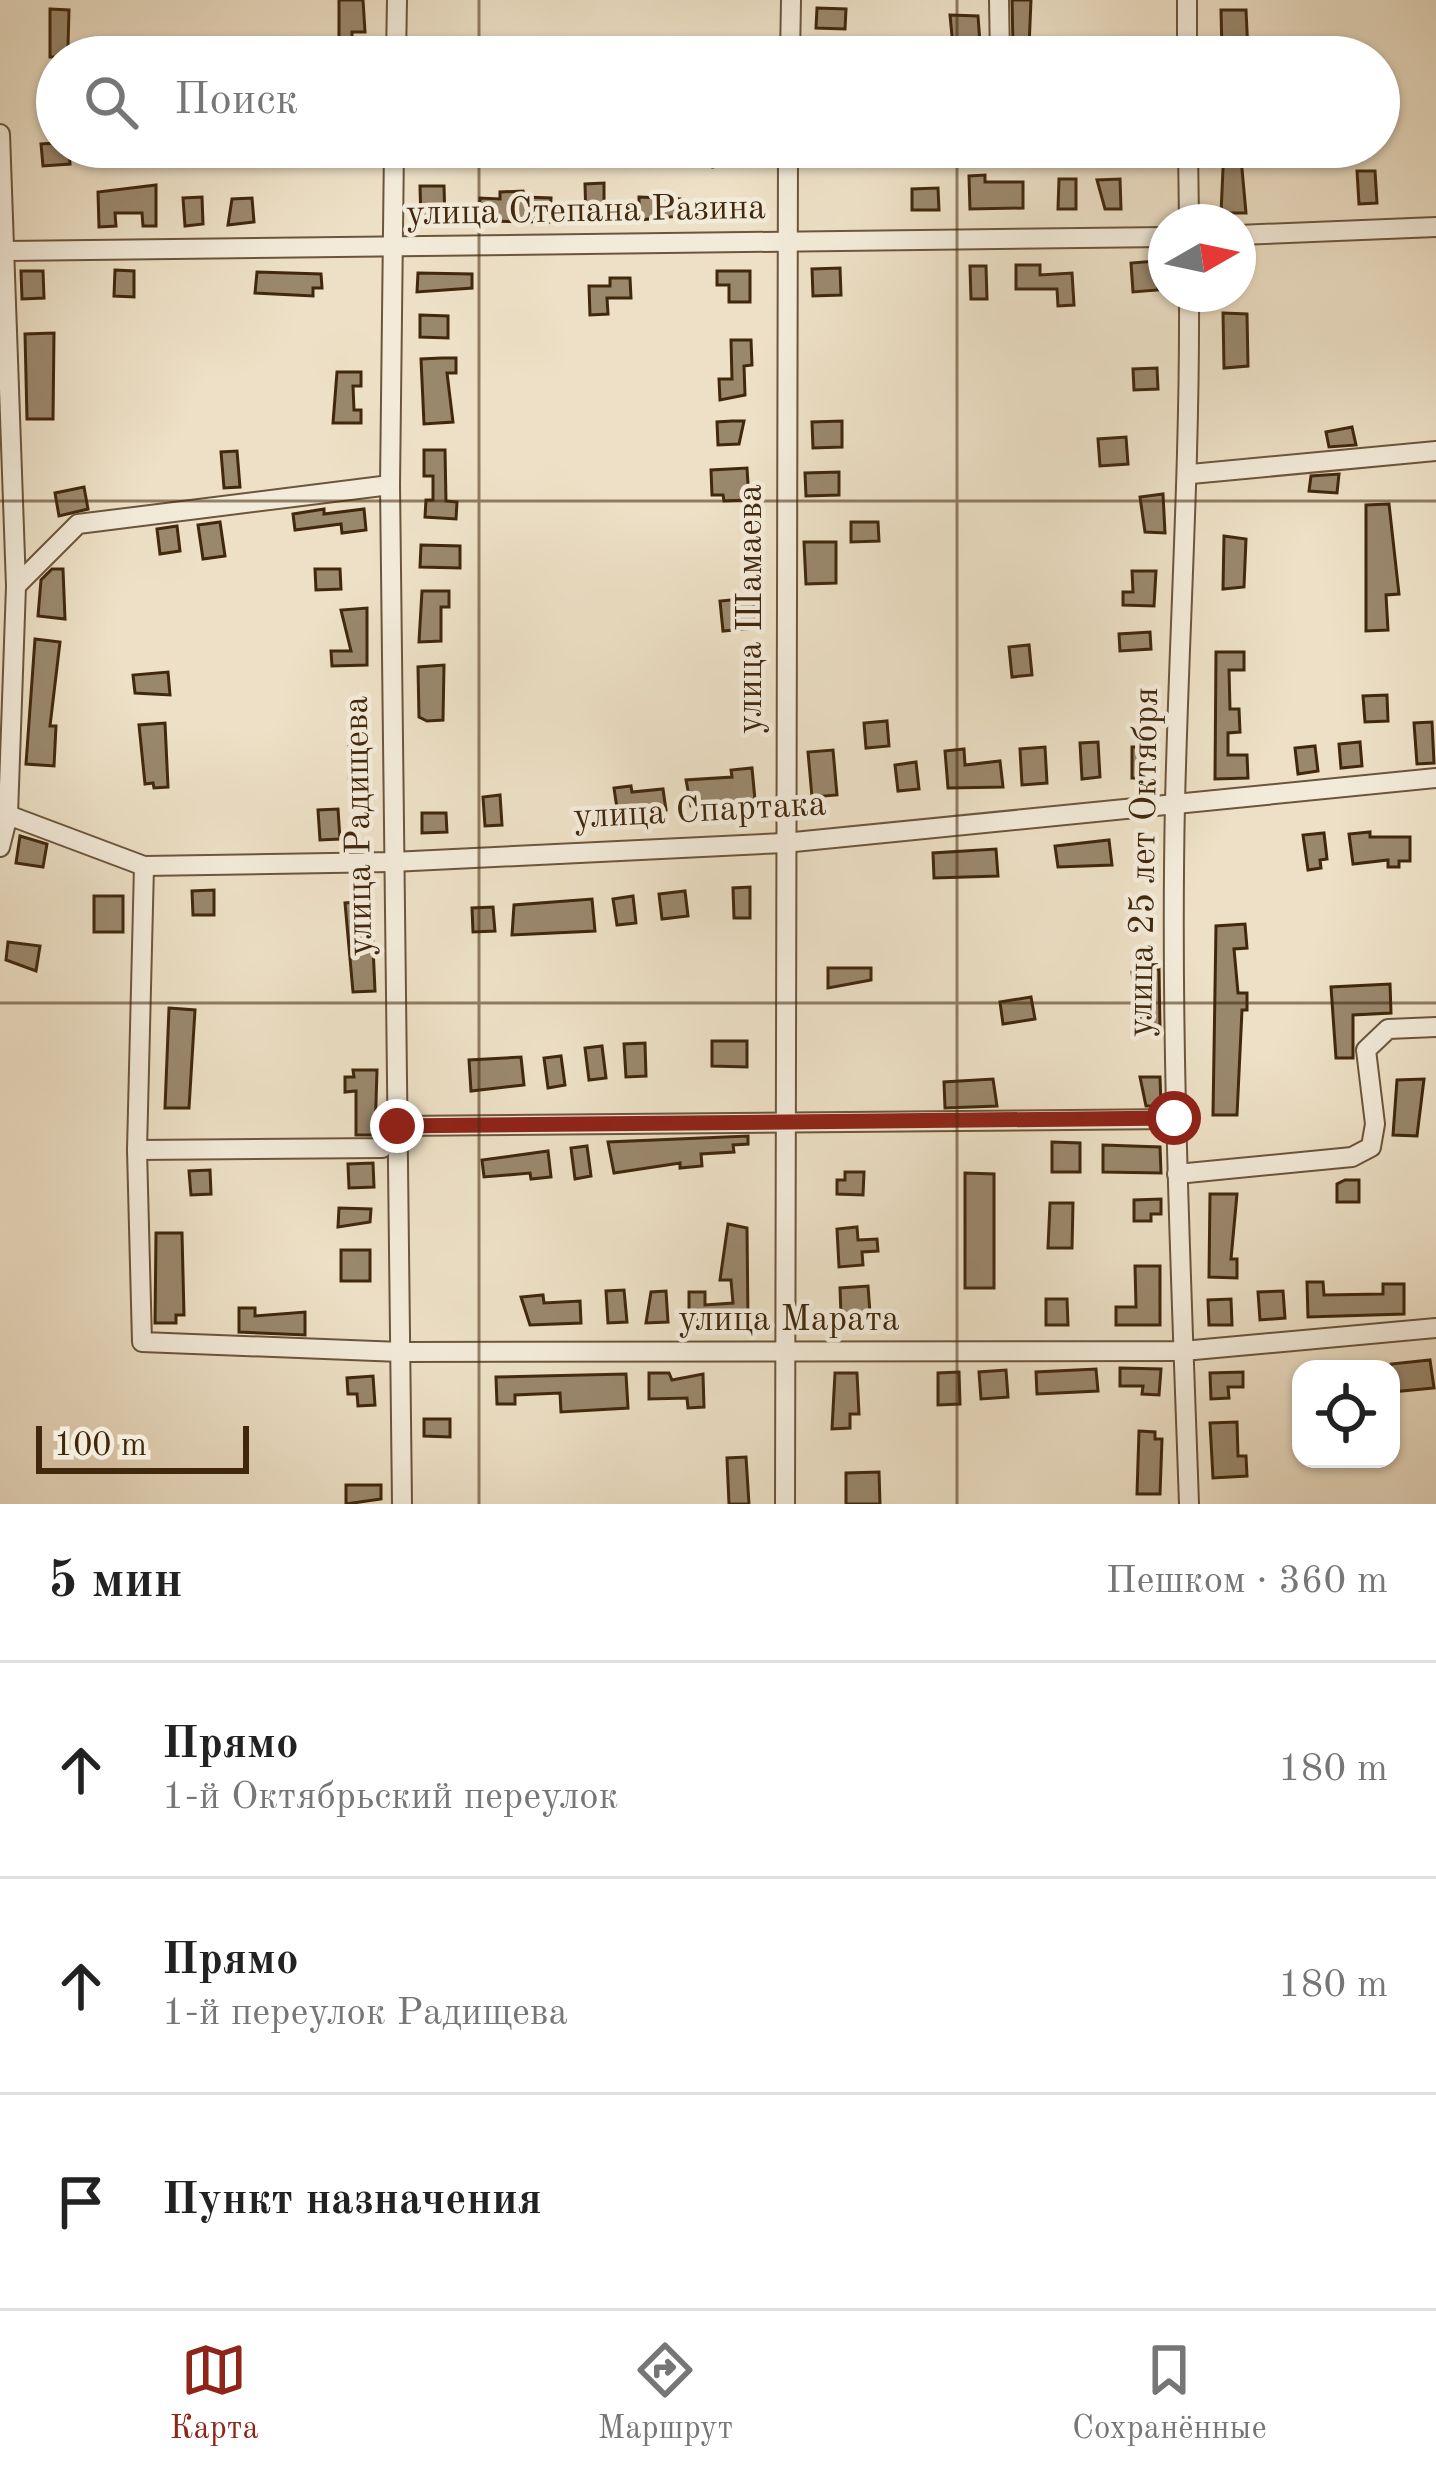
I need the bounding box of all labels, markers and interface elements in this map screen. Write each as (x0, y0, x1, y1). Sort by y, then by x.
search box (36, 36, 1400, 168)
icon: search (78, 69, 144, 135)
text: Поиск (174, 79, 298, 124)
street label: улица Степана Разина (406, 191, 766, 233)
north arrow (1148, 204, 1256, 312)
street label: улица Шамаева (734, 484, 770, 734)
street label: улица 25 лет Октября (1124, 687, 1166, 1037)
street label: улица Радищева (340, 695, 380, 957)
street label: улица Спартака (573, 787, 828, 837)
route start (1147, 1091, 1201, 1145)
route end (370, 1099, 424, 1153)
street label: улица Марата (678, 1303, 900, 1339)
map controls (1292, 1360, 1400, 1468)
button: locate (1292, 1360, 1400, 1468)
scale bar (36, 1420, 249, 1473)
text: 100 m (54, 1430, 147, 1463)
text: 5 мин (48, 1557, 183, 1608)
text: Пешком · 360 m (1106, 1562, 1388, 1601)
text: Прямо (162, 1723, 299, 1768)
icon: ahead (48, 1737, 114, 1803)
text: 180 m (1278, 1750, 1388, 1789)
text: 1-й Октябрьский переулок (162, 1778, 618, 1817)
text: Прямо (162, 1939, 299, 1984)
icon: ahead (48, 1953, 114, 2019)
text: 180 m (1278, 1966, 1388, 2005)
text: 1-й переулок Радищева (162, 1994, 568, 2033)
icon: arrive (48, 2169, 114, 2235)
text: Пункт назначения (162, 2179, 542, 2224)
tab: Карта (169, 2337, 259, 2450)
tab: Маршрут (598, 2337, 733, 2450)
tab: Сохранённые (1072, 2337, 1267, 2450)

